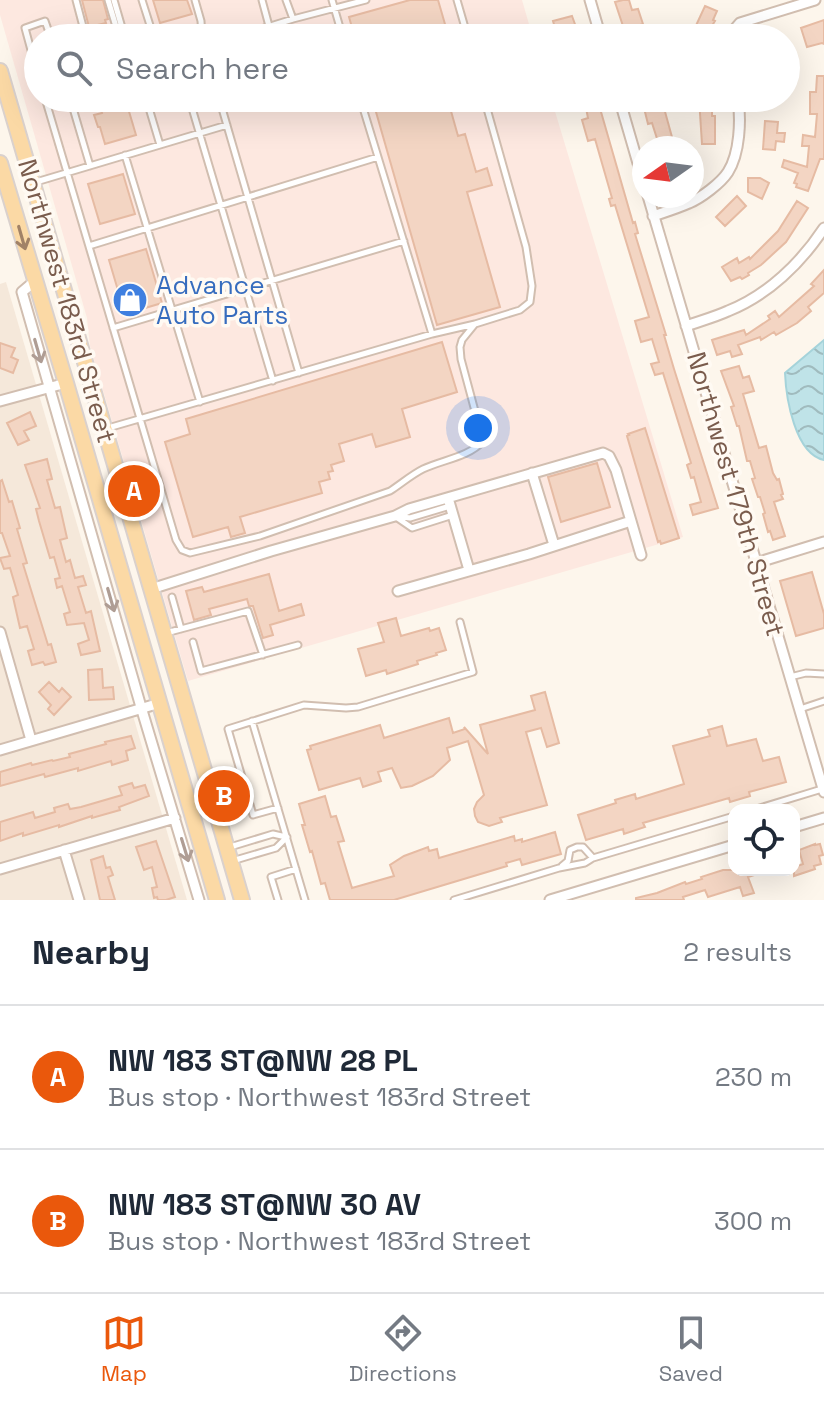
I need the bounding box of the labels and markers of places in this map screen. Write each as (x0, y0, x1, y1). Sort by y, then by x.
place label: Advance Auto Parts (156, 268, 288, 332)
shop icon: Advance Auto Parts (111, 281, 149, 319)
pin: A (108, 461, 160, 521)
pin: B (198, 766, 250, 826)

